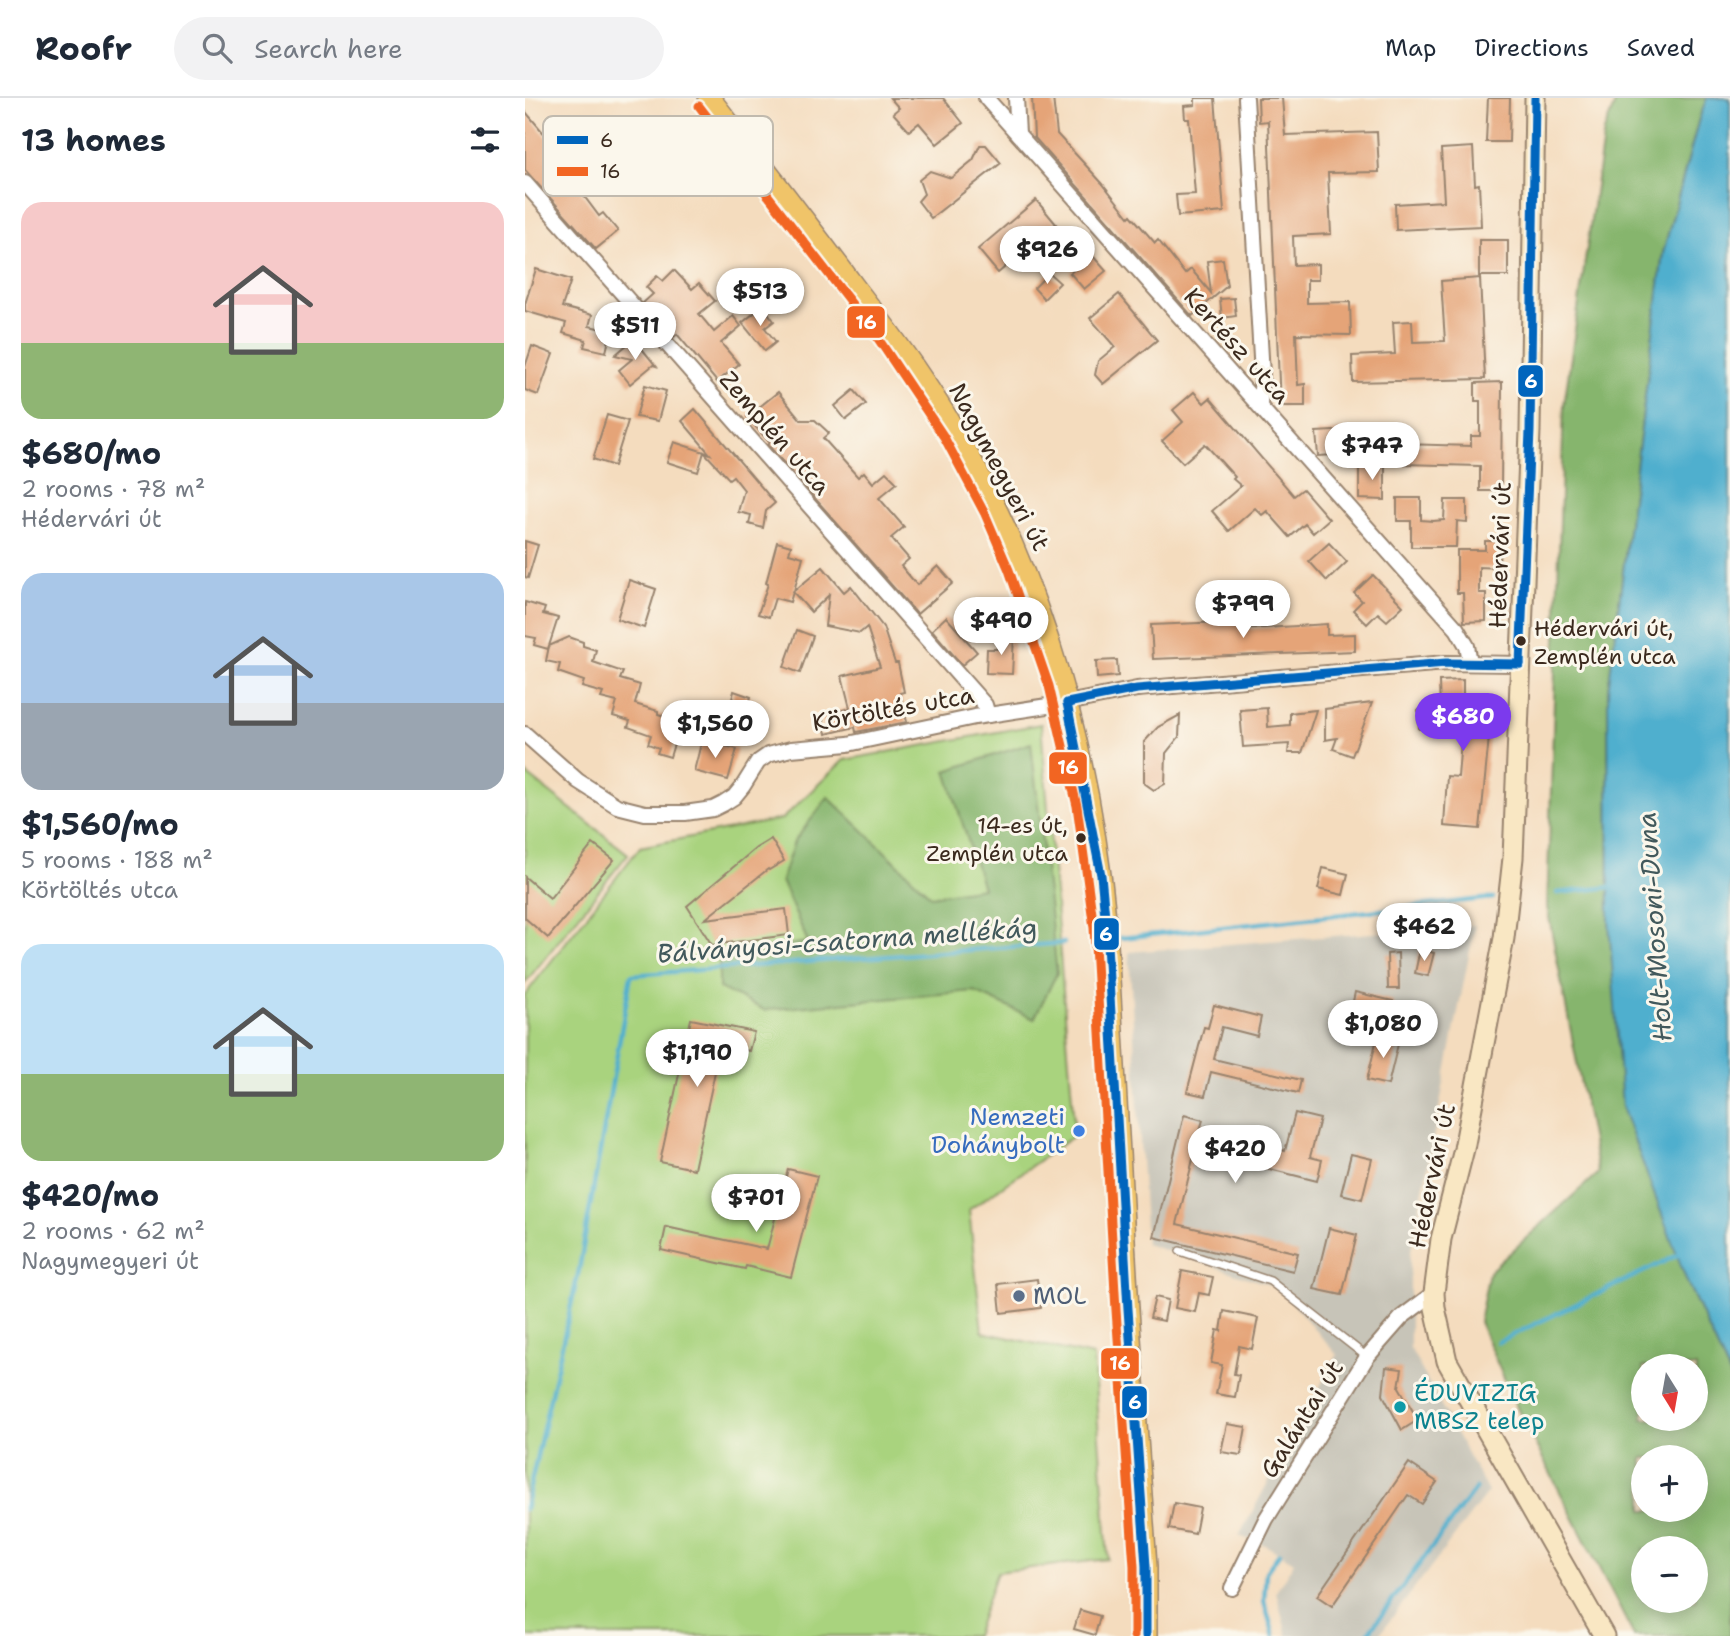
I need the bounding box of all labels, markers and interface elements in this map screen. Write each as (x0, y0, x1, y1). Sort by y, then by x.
search box (174, 17, 664, 80)
text: Roofr (35, 26, 132, 71)
icon: search (198, 29, 236, 67)
text: Search here (254, 31, 403, 66)
text: Map (1385, 32, 1436, 64)
text: Directions (1474, 32, 1589, 64)
text: Saved (1627, 32, 1695, 64)
legend (543, 116, 773, 196)
text: 13 homes (21, 120, 166, 161)
icon: filters (466, 121, 504, 159)
text: 6 (600, 128, 613, 153)
text: 16 (600, 159, 621, 184)
pin: $926 (1006, 226, 1088, 286)
text: $926 (1016, 234, 1078, 264)
icon: home (200, 247, 326, 373)
pin: $513 (719, 268, 801, 328)
text: $513 (732, 276, 788, 306)
street label: Kertész utca (1176, 281, 1298, 411)
pin: $511 (594, 302, 676, 362)
line badge: 16 (846, 305, 886, 339)
text: $511 (610, 310, 660, 340)
text: 16 (855, 310, 877, 335)
street label: Zemplén utca (712, 364, 838, 502)
line badge: 6 (1517, 364, 1544, 398)
text: 6 (1524, 369, 1538, 394)
street label: Nagymegyeri út (941, 377, 1057, 557)
pin: $747 (1331, 422, 1413, 482)
text: $747 (1341, 430, 1403, 460)
text: $680/mo (21, 433, 161, 474)
text: 2 rooms · 78 m² (21, 474, 205, 504)
street label: Hédervári út (1481, 481, 1519, 629)
text: Hédervári út (21, 504, 162, 534)
pin: $799 (1202, 580, 1284, 640)
text: $799 (1211, 588, 1275, 618)
pin: $490 (960, 598, 1042, 657)
text: $490 (969, 605, 1033, 635)
place label: Hédervári út, Zemplén utca (1534, 614, 1676, 671)
icon: home (200, 618, 326, 744)
marker: Hédervári út, Zemplén utca (1514, 634, 1528, 648)
street label: Körtöltés utca (809, 679, 977, 739)
pin: $680 (1422, 694, 1504, 753)
pin: $1,560 (658, 700, 772, 760)
text: $680 (1431, 701, 1495, 731)
text: $1,560 (676, 708, 754, 738)
line badge: 16 (1048, 751, 1088, 785)
text: 16 (1057, 755, 1079, 780)
text: $1,560/mo (21, 804, 179, 845)
place label: 14-es út, Zemplén utca (926, 811, 1068, 868)
water label: Holt-Mosoni-Duna (1629, 811, 1679, 1043)
marker: 14-es út, Zemplén utca (1074, 831, 1088, 845)
text: 5 rooms · 188 m² (21, 845, 213, 875)
text: Körtöltés utca (21, 875, 178, 905)
pin: $462 (1383, 904, 1465, 963)
water label: Bálványosi-csatorna mellékág (656, 909, 1038, 971)
text: $462 (1392, 911, 1456, 941)
line badge: 6 (1093, 917, 1120, 951)
text: 6 (1099, 922, 1113, 947)
icon: home (200, 989, 326, 1115)
pin: $1,080 (1326, 1000, 1440, 1060)
text: $1,080 (1344, 1008, 1422, 1038)
pin: $1,190 (640, 1030, 754, 1089)
text: $1,190 (662, 1037, 732, 1067)
place label: Nemzeti Dohánybolt (931, 1101, 1065, 1161)
street label: Hédervári út (1401, 1101, 1463, 1251)
marker: Nemzeti Dohánybolt (1071, 1123, 1087, 1139)
pin: $420 (1194, 1126, 1276, 1185)
text: $420 (1204, 1133, 1266, 1163)
pin: $701 (715, 1174, 797, 1234)
text: $420/mo (21, 1175, 159, 1216)
text: $701 (727, 1182, 785, 1212)
text: 2 rooms · 62 m² (21, 1216, 205, 1246)
text: Nagymegyeri út (21, 1246, 199, 1276)
place label: MOL (1033, 1280, 1087, 1312)
marker: MOL (1011, 1288, 1027, 1304)
line badge: 16 (1100, 1347, 1140, 1380)
text: 16 (1109, 1351, 1131, 1376)
street label: Galántai út (1253, 1354, 1351, 1484)
north arrow (1631, 1354, 1708, 1432)
map controls (1631, 1354, 1708, 1613)
place label: ÉDUVIZIG MBSZ telep (1414, 1377, 1544, 1437)
line badge: 6 (1121, 1385, 1148, 1419)
text: 6 (1128, 1390, 1142, 1415)
marker: ÉDUVIZIG MBSZ telep (1392, 1399, 1408, 1415)
button: + (1631, 1445, 1708, 1522)
button: − (1631, 1536, 1708, 1613)

